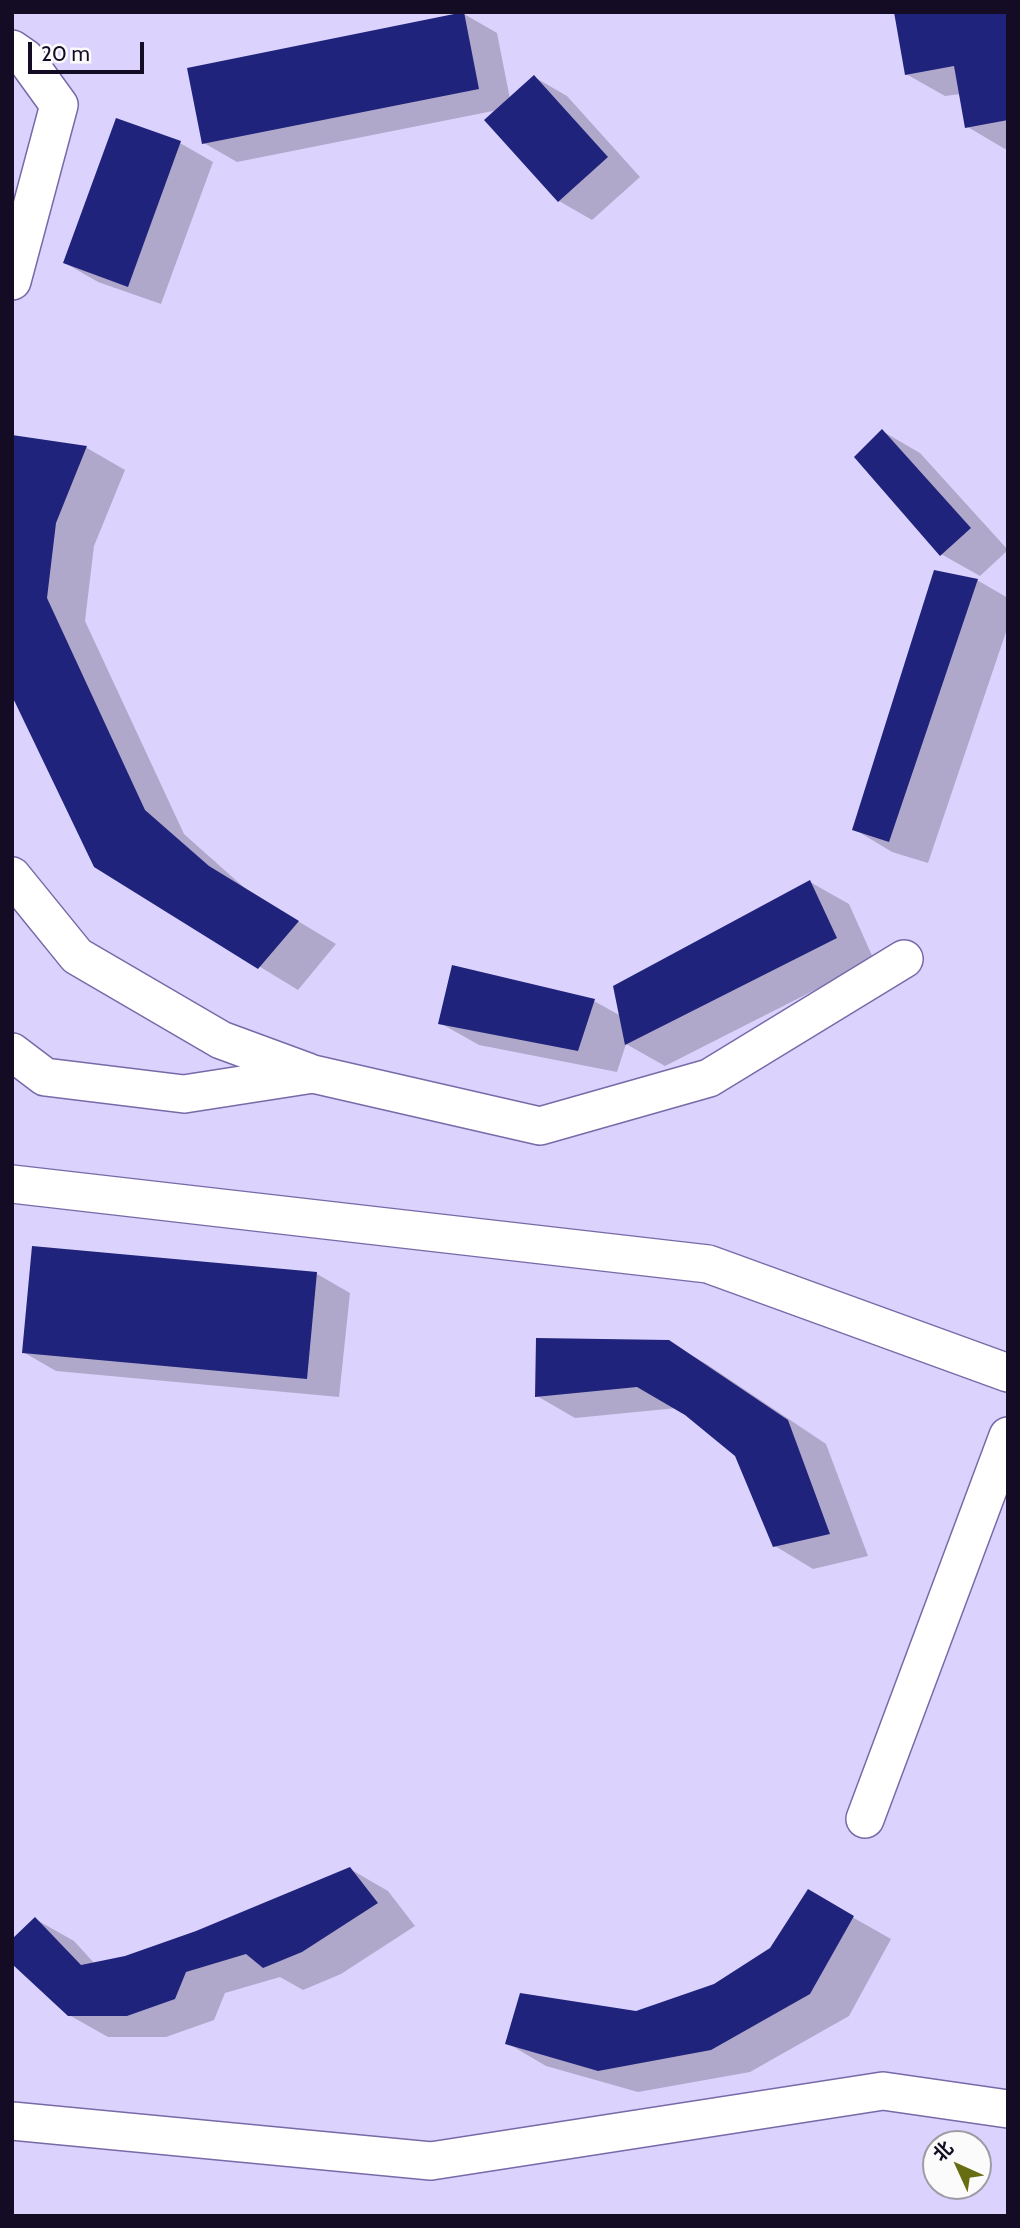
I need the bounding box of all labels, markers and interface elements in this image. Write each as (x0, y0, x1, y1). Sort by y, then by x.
scale bar (32, 28, 147, 72)
text: 20 m (41, 41, 90, 66)
north arrow (922, 2130, 992, 2200)
text: 北 (928, 2136, 958, 2166)

